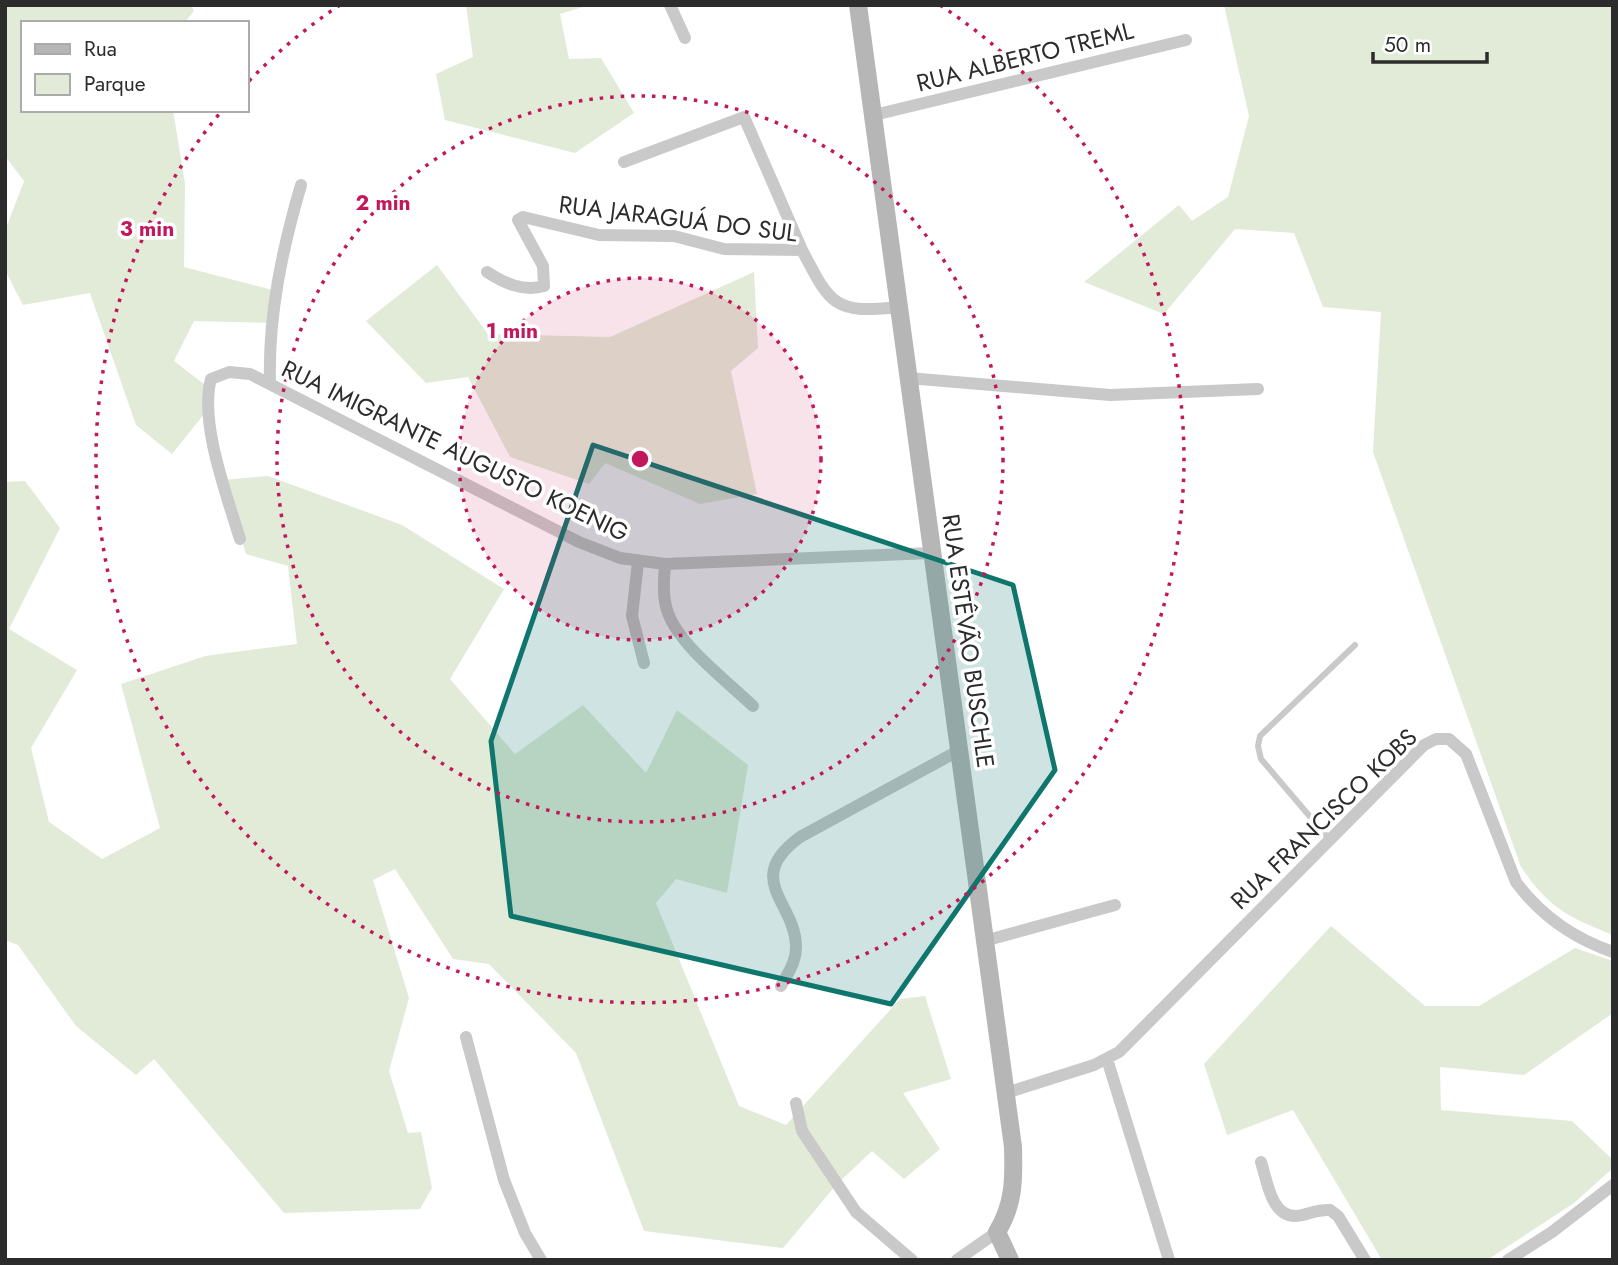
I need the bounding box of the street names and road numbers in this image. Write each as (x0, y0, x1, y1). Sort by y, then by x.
street label: RUA ALBERTO TREML (913, 13, 1137, 100)
street label: RUA JARAGUÁ DO SUL (557, 187, 799, 251)
street label: RUA IMIGRANTE AUGUSTO KOENIG (276, 351, 635, 550)
street label: RUA ESTÊVÃO BUSCHLE (933, 512, 1004, 770)
street label: RUA FRANCISCO KOBS (1223, 720, 1425, 917)

